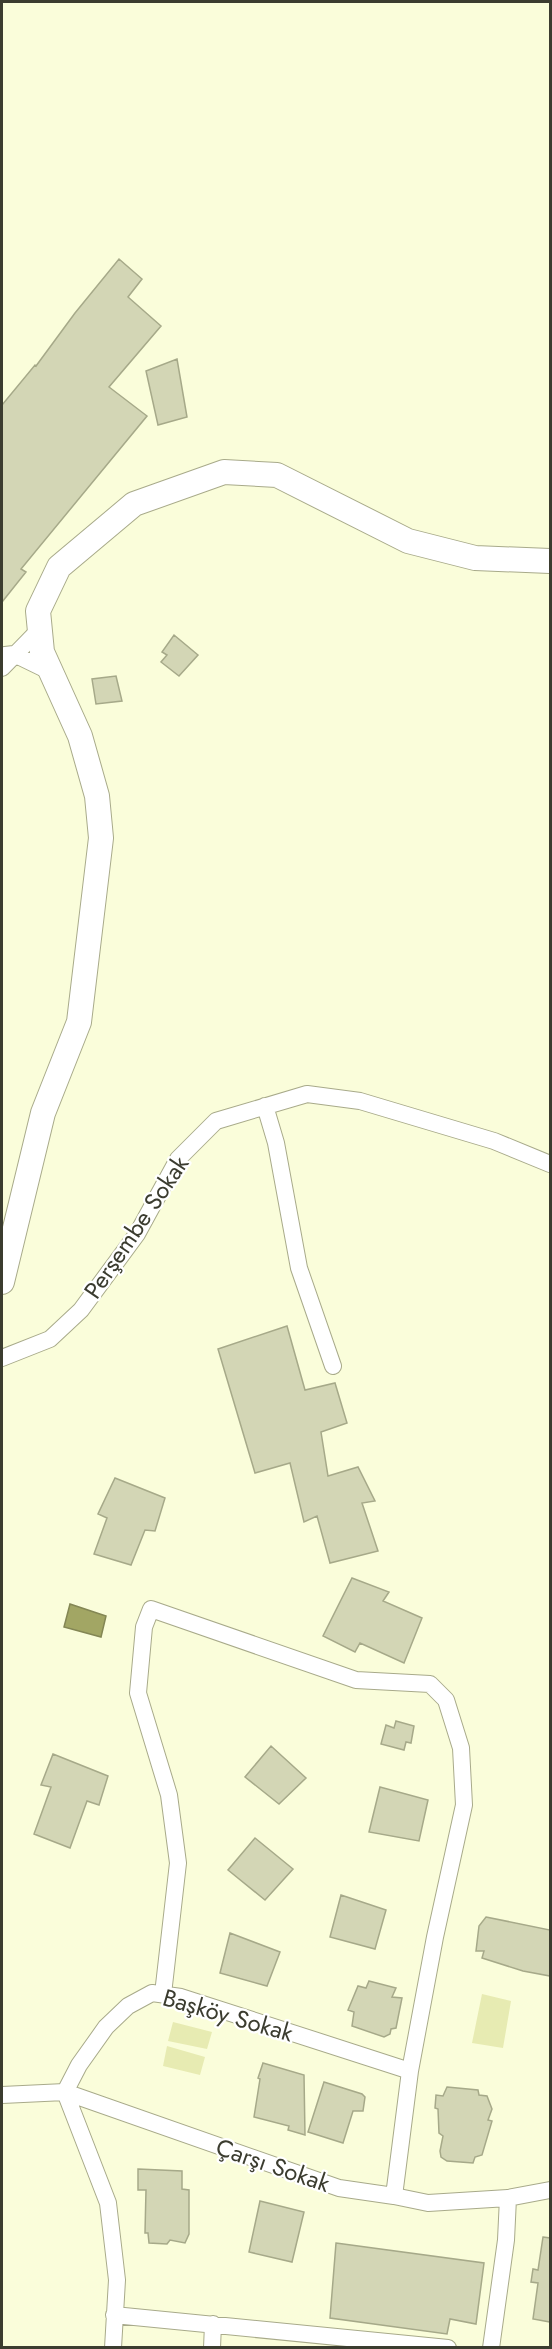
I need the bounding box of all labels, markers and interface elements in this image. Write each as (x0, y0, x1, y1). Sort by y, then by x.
street label: Perşembe Sokak (75, 1148, 197, 1306)
street label: Başköy Sokak (159, 1980, 298, 2050)
street label: Çarşı Sokak (211, 2129, 335, 2201)

